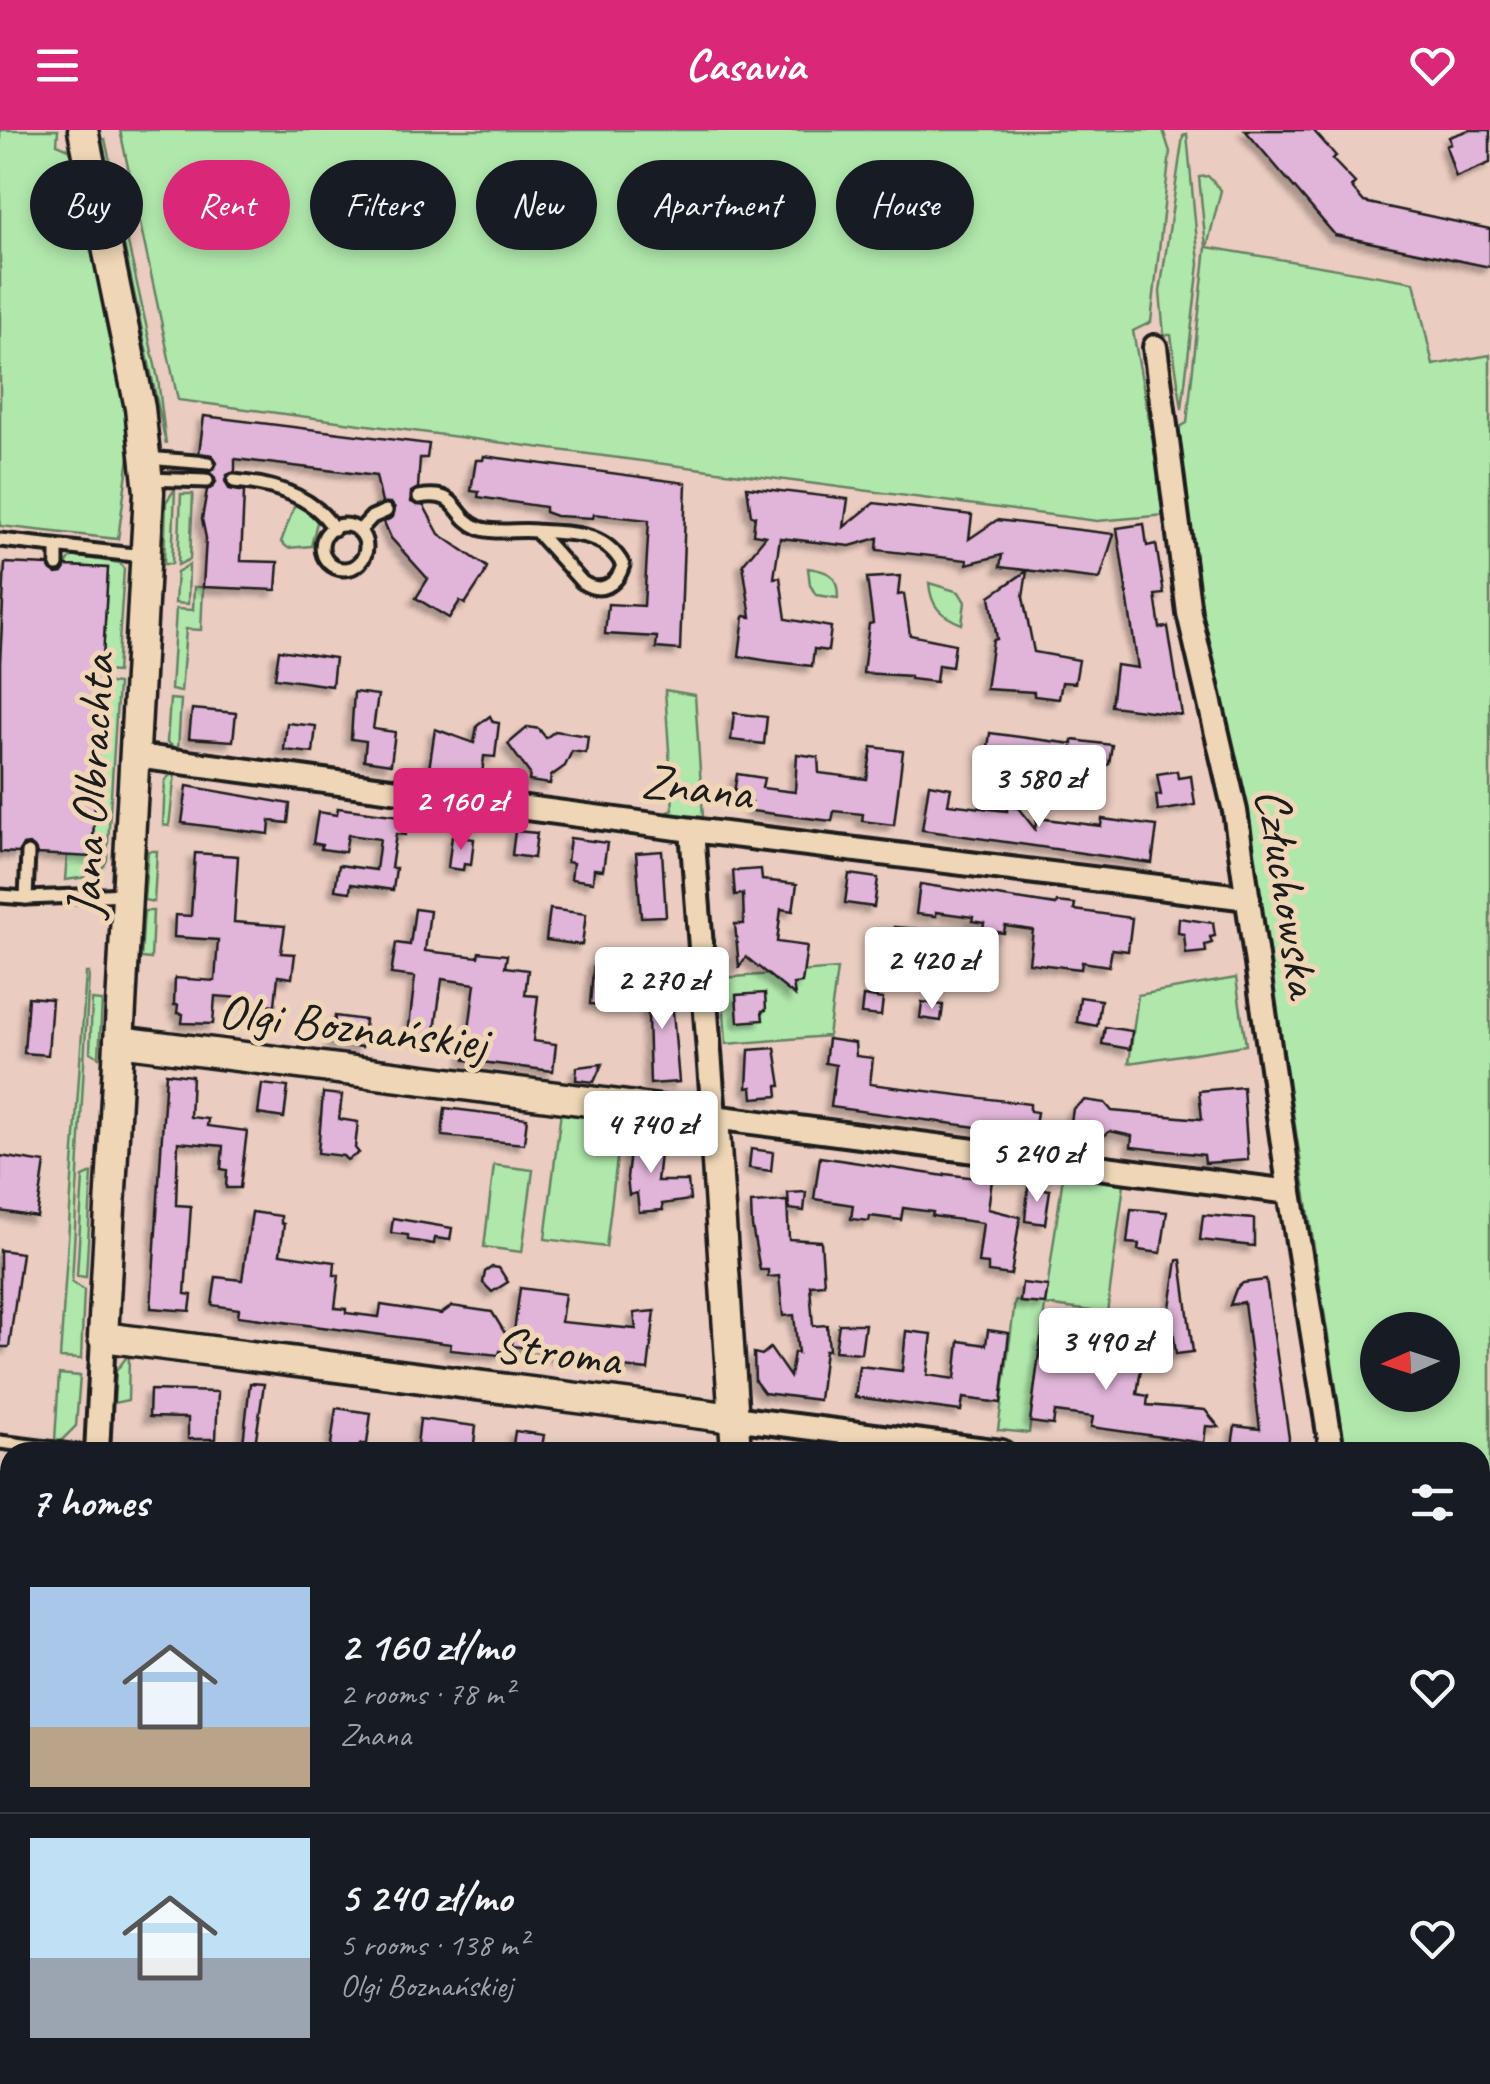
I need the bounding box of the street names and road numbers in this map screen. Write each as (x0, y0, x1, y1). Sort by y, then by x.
street label: Jana Olbrachta (52, 650, 129, 921)
street label: Znana (638, 748, 758, 825)
street label: Człuchowska (1241, 784, 1337, 1005)
street label: Olgi Boznańskiej (215, 979, 495, 1075)
street label: Stroma (492, 1313, 627, 1391)

